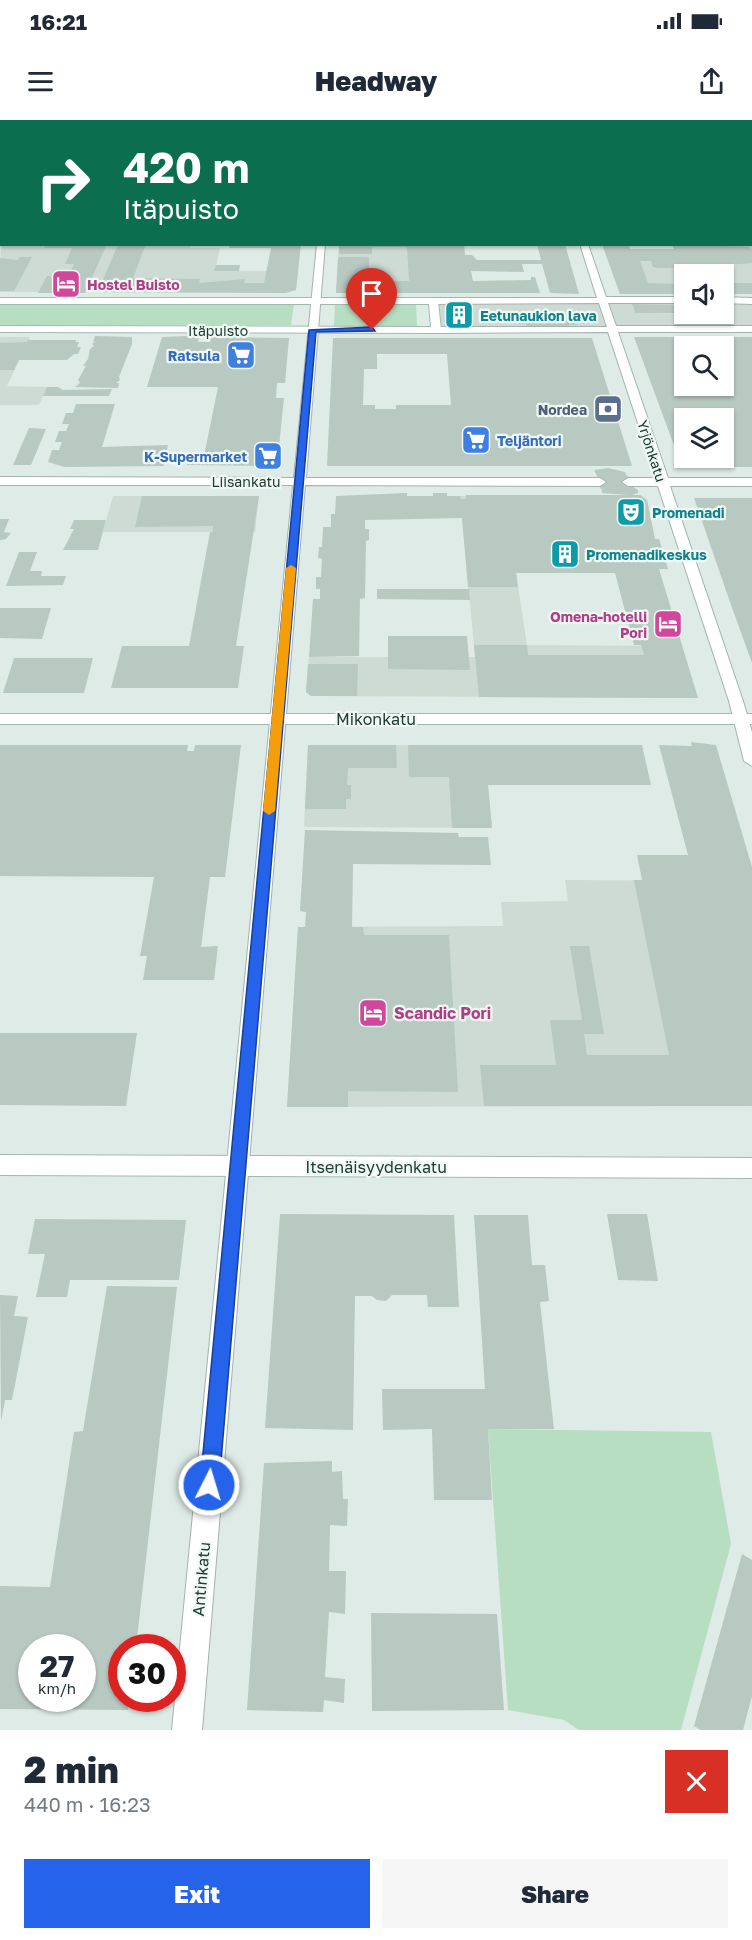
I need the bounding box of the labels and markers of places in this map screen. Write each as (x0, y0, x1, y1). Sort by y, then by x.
hotel icon: Hostel Buisto (50, 268, 82, 300)
pin (346, 268, 397, 330)
place label: Hostel Buisto (87, 276, 180, 293)
building icon: Eetunaukion lava (443, 299, 475, 331)
place label: Eetunaukion lava (480, 307, 597, 324)
supermarket icon: Ratsula (225, 339, 257, 371)
place label: Ratsula (168, 347, 220, 364)
bank icon: Nordea (592, 393, 624, 425)
place label: Nordea (538, 401, 587, 418)
supermarket icon: Teljäntori (460, 424, 492, 456)
place label: Teljäntori (497, 432, 562, 449)
supermarket icon: K-Supermarket (252, 440, 284, 472)
place label: K-Supermarket (144, 448, 247, 465)
theatre icon: Promenadi (615, 496, 647, 528)
place label: Promenadi (652, 504, 725, 521)
building icon: Promenadikeskus (549, 538, 581, 570)
place label: Promenadikeskus (586, 546, 707, 563)
place label: Omena-hotelli Pori (550, 608, 647, 641)
hotel icon: Omena-hotelli Pori (652, 608, 684, 640)
hotel icon: Scandic Pori (357, 997, 389, 1029)
place label: Scandic Pori (394, 1003, 491, 1023)

